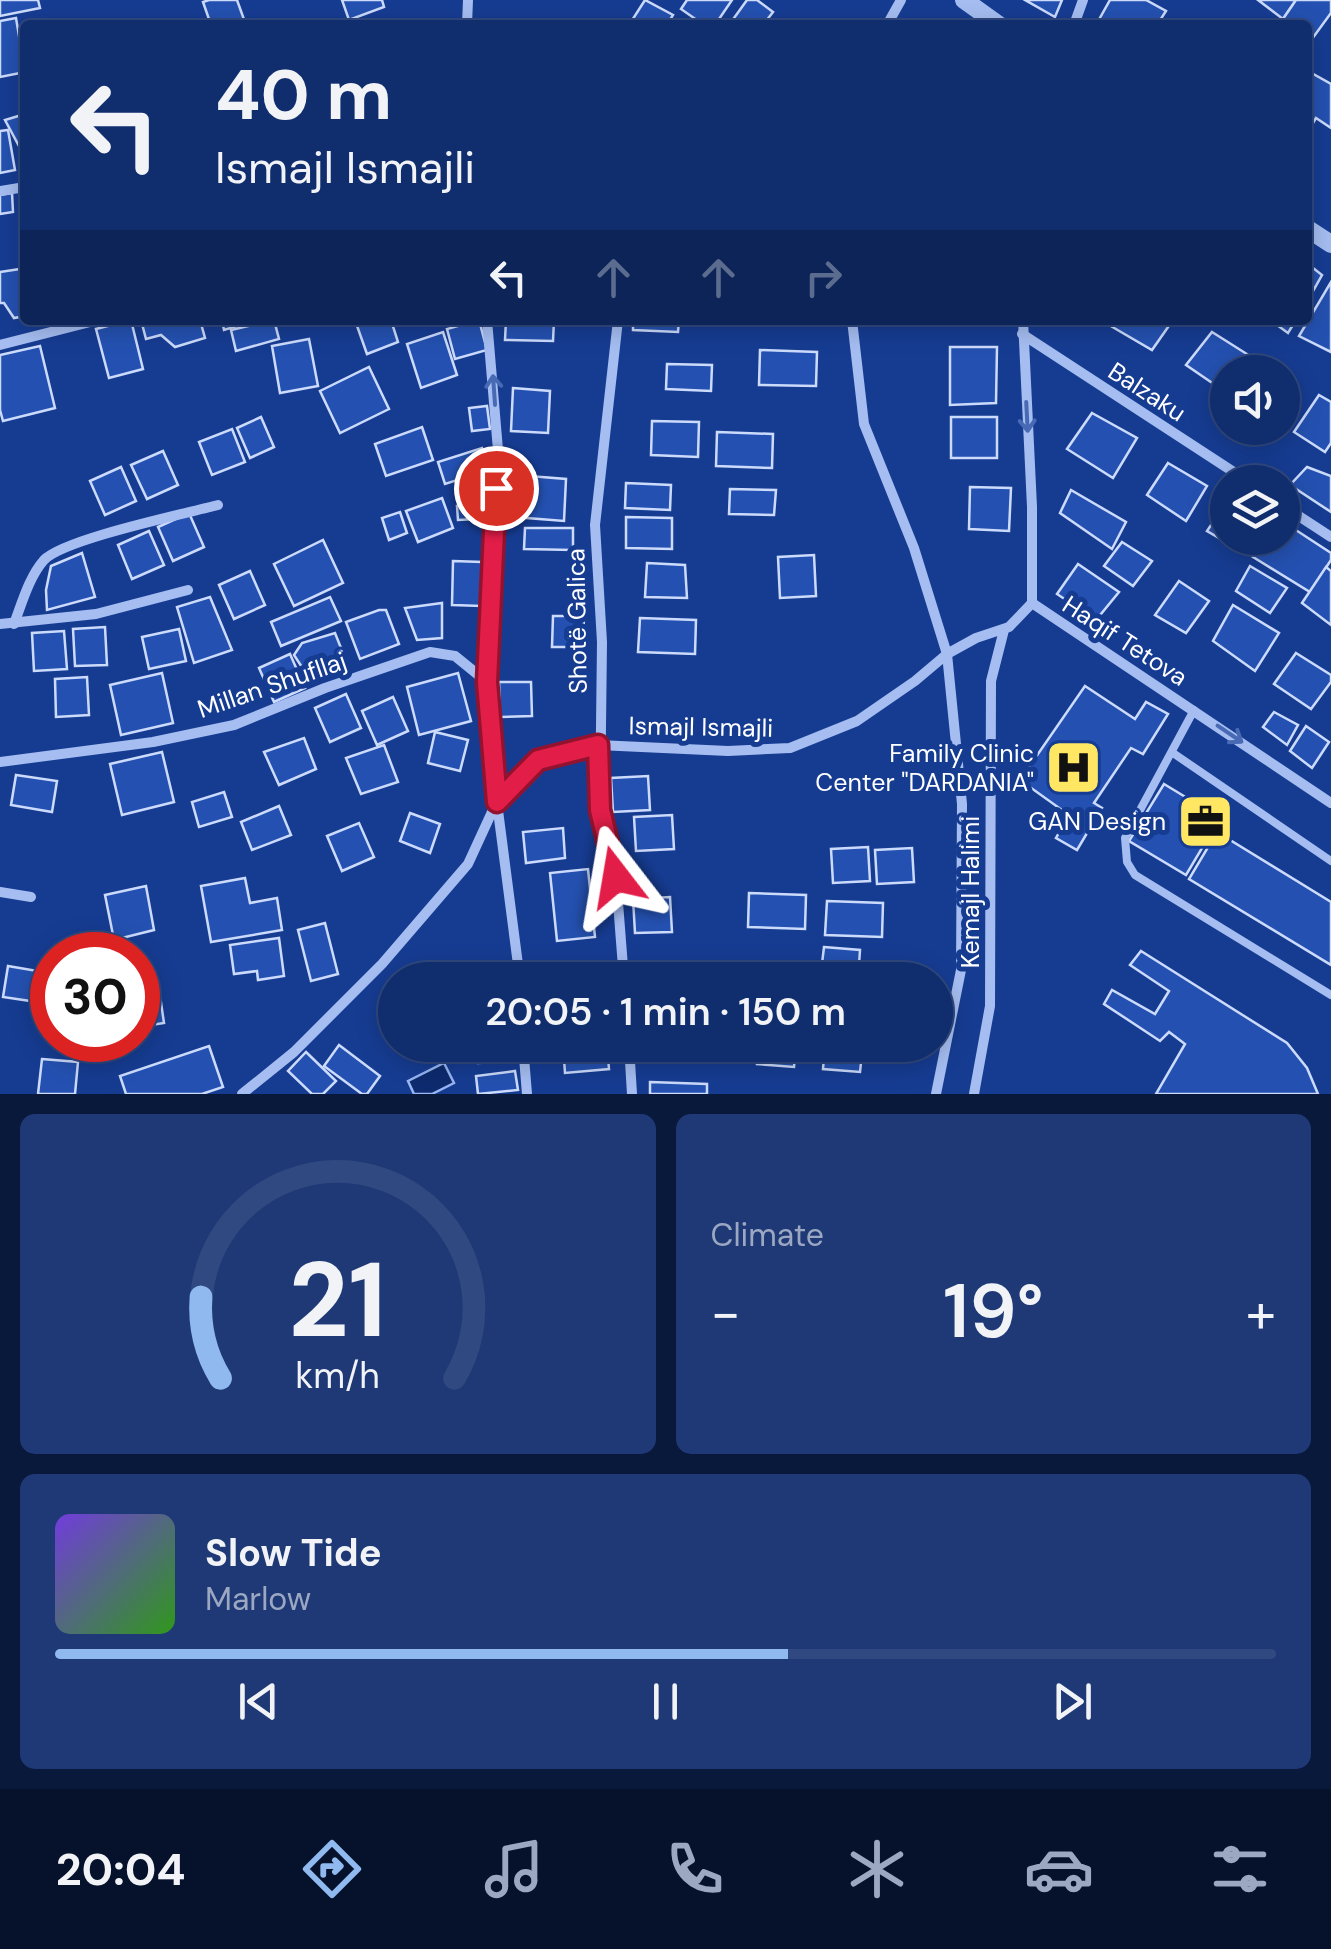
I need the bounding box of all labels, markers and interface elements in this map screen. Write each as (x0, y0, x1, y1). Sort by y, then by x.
text: 40 m (215, 50, 392, 141)
icon: left (50, 60, 180, 190)
text: Ismajl Ismajli (215, 138, 475, 197)
icon: left (481, 250, 536, 305)
icon: ahead (586, 250, 641, 305)
icon: ahead (691, 250, 746, 305)
icon: right (796, 250, 851, 305)
street label: Balzaku (1102, 355, 1192, 429)
map controls (1210, 355, 1300, 555)
button: sound (1210, 355, 1300, 445)
one-way arrow (484, 374, 503, 406)
one-way arrow (1018, 401, 1037, 433)
pin (454, 446, 539, 531)
icon: arrive (469, 461, 524, 516)
button: layers (1210, 465, 1300, 555)
street label: Shotë Galica (559, 548, 595, 694)
street label: Haqif Tetova (1056, 588, 1194, 694)
street label: Millan Shufllaj (193, 644, 351, 726)
street label: Ismajl Ismajli (628, 709, 774, 745)
one-way arrow (1215, 724, 1243, 745)
place label: Family Clinic Center "DARDANIA" (815, 737, 1034, 799)
hospital icon: Family Clinic Center "DARDANIA" (1043, 737, 1103, 797)
office icon: GAN Design (1175, 791, 1235, 851)
place label: GAN Design (1028, 805, 1166, 838)
street label: Kemajl Halimi (954, 816, 987, 968)
position arrow (564, 825, 668, 929)
speed limit sign: 30 (30, 932, 160, 1062)
text: 20:05 · 1 min · 150 m (485, 987, 846, 1037)
text: Climate (711, 1214, 824, 1256)
text: 21 (289, 1233, 387, 1368)
text: 19° (943, 1263, 1043, 1360)
text: − (711, 1277, 741, 1349)
text: + (1246, 1277, 1276, 1349)
text: km/h (296, 1353, 380, 1399)
text: Slow Tide (205, 1528, 382, 1578)
text: Marlow (205, 1578, 311, 1620)
icon: previous (231, 1674, 286, 1729)
icon: pause (638, 1674, 693, 1729)
icon: next (1045, 1674, 1100, 1729)
icon: directions (297, 1834, 367, 1904)
icon: music (479, 1834, 549, 1904)
icon: phone (660, 1834, 730, 1904)
icon: climate (842, 1834, 912, 1904)
icon: car (1024, 1834, 1094, 1904)
icon: filters (1205, 1834, 1275, 1904)
text: 20:04 (56, 1840, 186, 1899)

